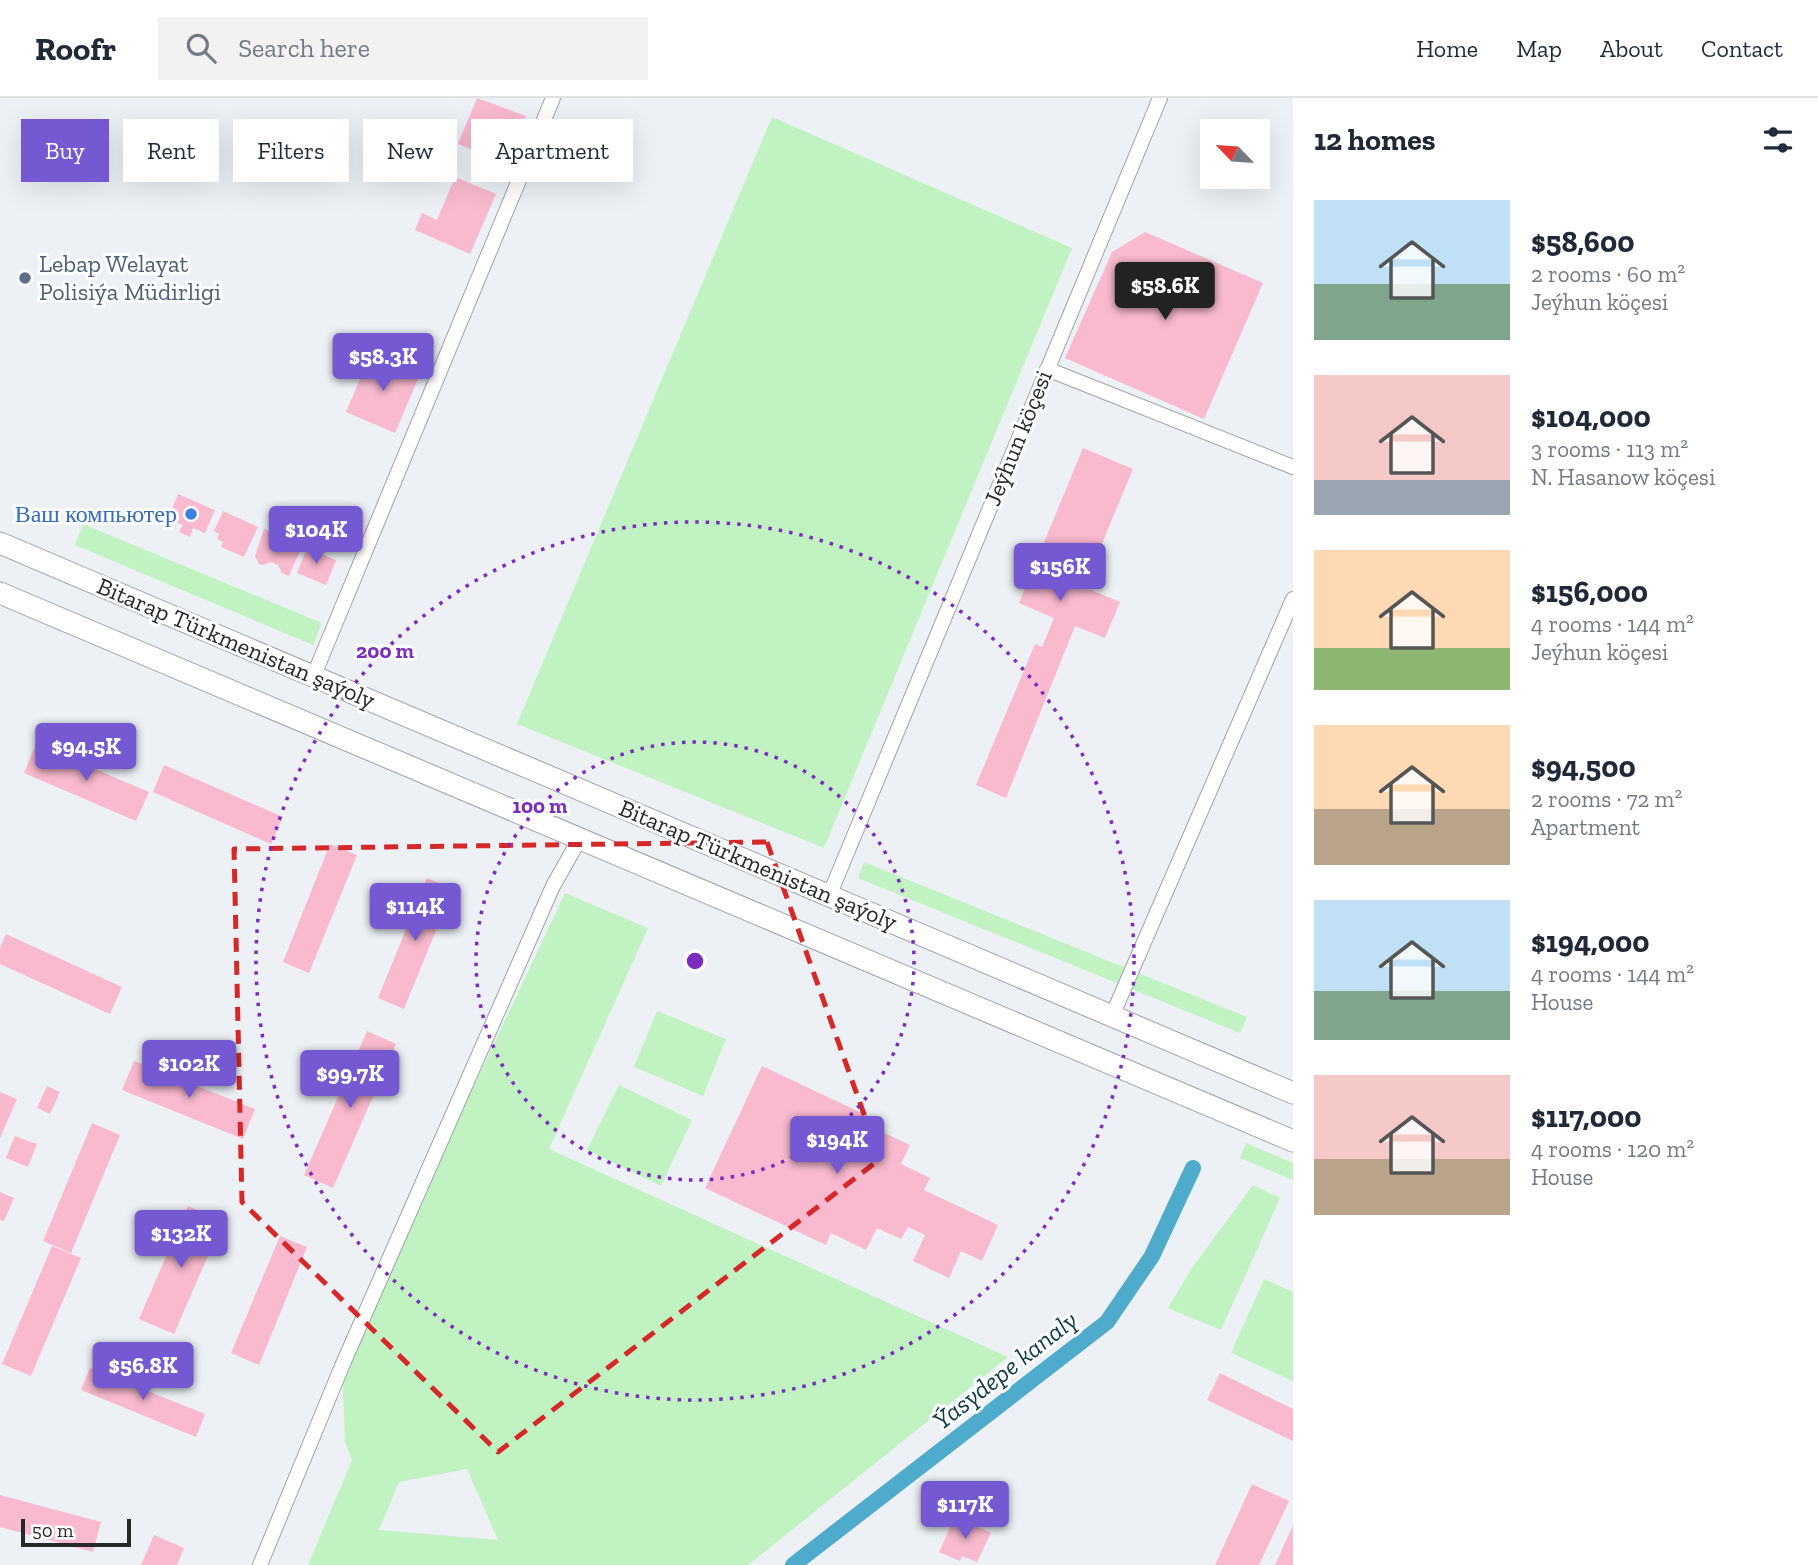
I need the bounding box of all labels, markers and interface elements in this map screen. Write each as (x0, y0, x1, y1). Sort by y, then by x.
search box (158, 17, 648, 80)
text: Roofr (35, 29, 116, 68)
icon: search (182, 29, 220, 67)
text: Search here (238, 32, 370, 64)
text: Home (1416, 34, 1478, 63)
text: Map (1516, 34, 1562, 63)
text: About (1600, 34, 1663, 63)
text: Contact (1701, 34, 1783, 63)
chip: Buy (21, 119, 109, 182)
chip: Rent (123, 119, 219, 182)
chip: Filters (233, 119, 349, 182)
chip: New (363, 119, 457, 182)
chip: Apartment (471, 119, 633, 182)
north arrow (1200, 119, 1270, 189)
map controls (1200, 119, 1270, 189)
icon: filters (1759, 121, 1797, 159)
text: 12 homes (1314, 122, 1436, 158)
text: $58,600 (1531, 224, 1634, 260)
icon: home (1370, 228, 1454, 312)
place label: Lebap Welayat Polisiýa Müdirligi (39, 249, 221, 306)
text: 2 rooms · 60 m² (1531, 260, 1685, 288)
pin: $58.6K (1108, 262, 1222, 322)
marker: Lebap Welayat Polisiýa Müdirligi (17, 270, 33, 286)
text: $58.6K (1131, 271, 1199, 299)
text: Jeýhun köçesi (1531, 288, 1668, 316)
pin: $58.3K (326, 334, 440, 393)
text: $58.3K (349, 342, 417, 370)
street label: Jeýhun köçesi (977, 366, 1058, 510)
text: $104,000 (1531, 399, 1651, 435)
icon: home (1370, 403, 1454, 487)
text: 3 rooms · 113 m² (1531, 435, 1688, 463)
text: N. Hasanow köçesi (1531, 463, 1715, 491)
place label: Ваш компьютер (15, 499, 177, 528)
marker: Ваш компьютер (183, 506, 199, 522)
pin: $104K (267, 506, 365, 566)
text: $104K (285, 515, 347, 543)
pin: $156K (1011, 544, 1109, 603)
text: $156K (1030, 552, 1090, 580)
street label: Bitarap Türkmenistan şaýoly (93, 571, 380, 715)
text: $156,000 (1531, 574, 1648, 610)
icon: home (1370, 578, 1454, 662)
text: 4 rooms · 144 m² (1531, 610, 1694, 638)
text: 200 m (356, 638, 414, 663)
text: Jeýhun köçesi (1531, 638, 1668, 666)
pin: $94.5K (29, 724, 143, 783)
text: $94.5K (51, 732, 121, 760)
text: $94,500 (1531, 749, 1636, 785)
icon: home (1370, 753, 1454, 837)
text: 2 rooms · 72 m² (1531, 785, 1682, 813)
text: 100 m (513, 793, 568, 818)
street label: Bitarap Türkmenistan şaýoly (615, 793, 902, 937)
text: Apartment (1531, 813, 1640, 841)
pin: $114K (366, 884, 464, 943)
text: $114K (386, 892, 444, 920)
text: $194,000 (1531, 924, 1650, 960)
icon: home (1370, 928, 1454, 1012)
centre of rings (683, 949, 707, 973)
text: 4 rooms · 144 m² (1531, 960, 1694, 988)
text: House (1531, 988, 1593, 1016)
pin: $102K (140, 1040, 238, 1100)
text: $102K (158, 1049, 220, 1077)
pin: $99.7K (293, 1051, 407, 1110)
text: $99.7K (316, 1059, 384, 1087)
text: $117,000 (1531, 1099, 1642, 1135)
icon: home (1370, 1103, 1454, 1187)
pin: $194K (788, 1116, 886, 1176)
text: $194K (806, 1125, 868, 1153)
text: 4 rooms · 120 m² (1531, 1135, 1694, 1163)
text: House (1531, 1163, 1593, 1191)
pin: $132K (132, 1210, 230, 1270)
text: $132K (151, 1219, 211, 1247)
water label: Ýasydepe kanaly (926, 1304, 1084, 1436)
pin: $56.8K (86, 1342, 200, 1402)
text: $56.8K (109, 1351, 177, 1379)
pin: $117K (916, 1482, 1014, 1541)
text: $117K (937, 1490, 993, 1518)
scale bar (21, 1516, 131, 1548)
text: 50 m (32, 1519, 73, 1542)

